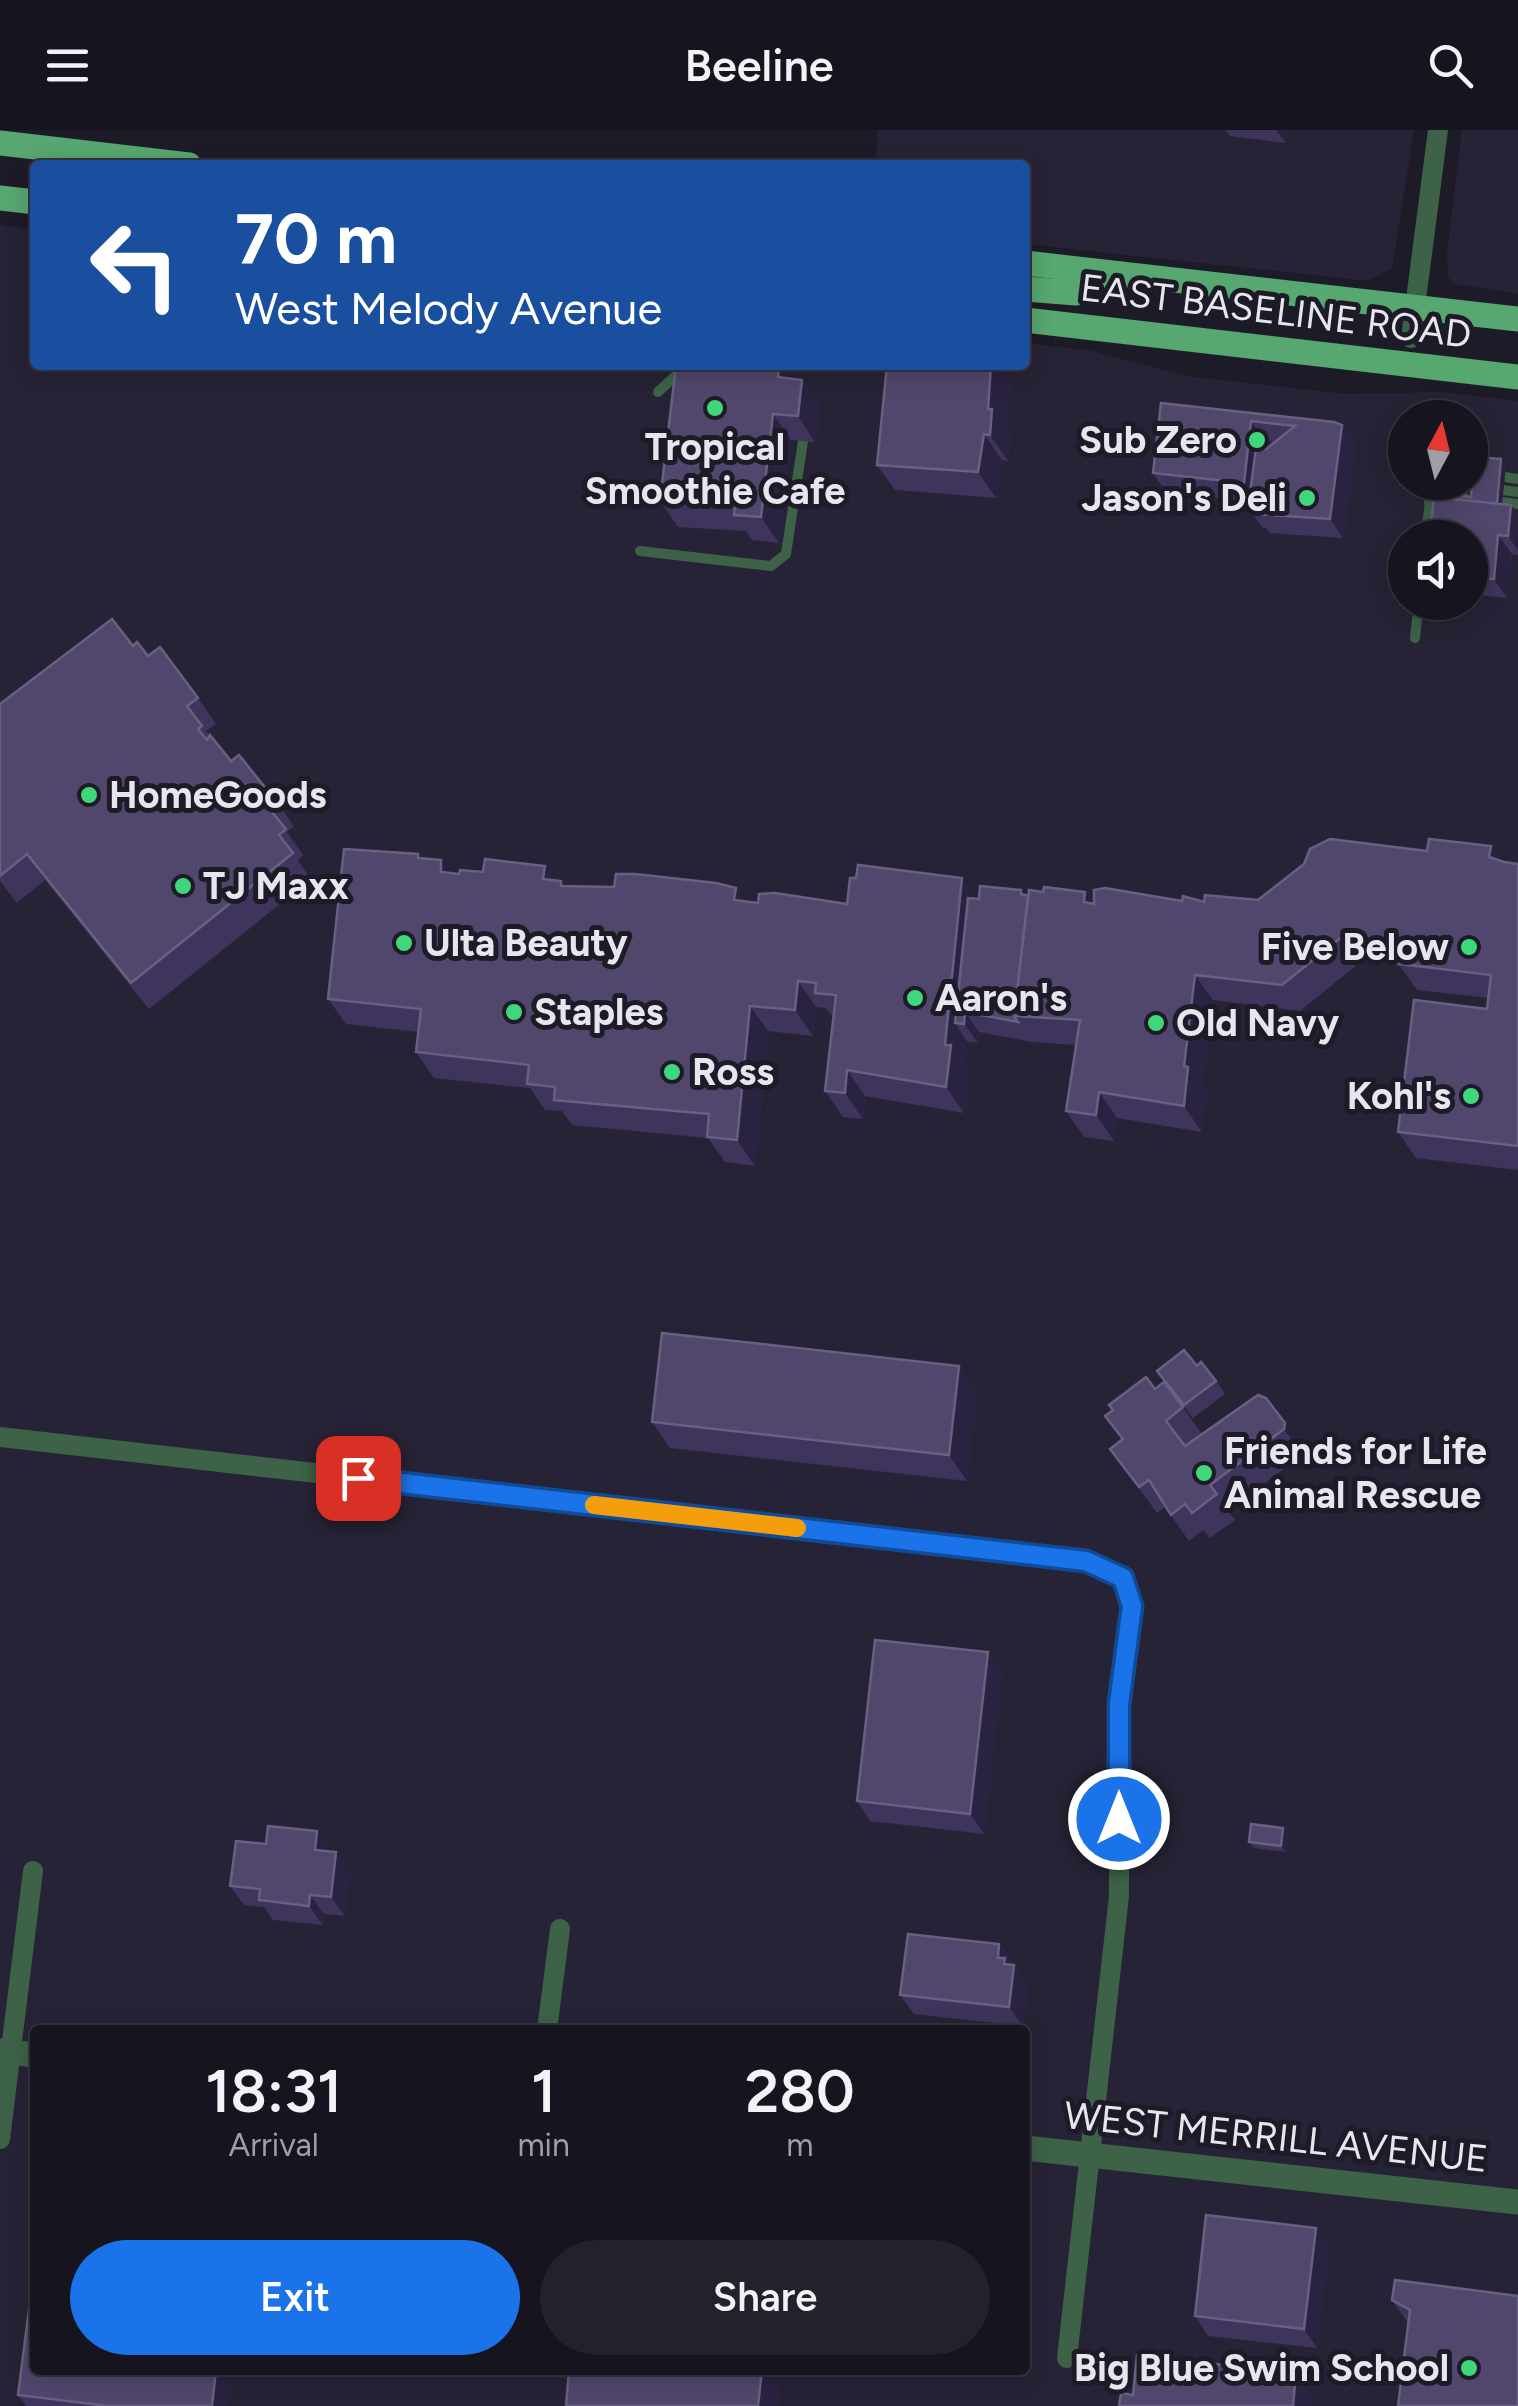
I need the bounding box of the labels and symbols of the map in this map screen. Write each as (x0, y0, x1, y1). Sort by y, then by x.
street label: EAST BASELINE ROAD (1078, 264, 1474, 358)
marker: Tropical Smoothie Cafe (704, 397, 726, 419)
north arrow (1388, 400, 1488, 500)
place label: Sub Zero (1079, 417, 1237, 463)
place label: Tropical Smoothie Cafe (585, 424, 845, 514)
marker: Sub Zero (1246, 429, 1268, 451)
place label: Jason's Deli (1081, 475, 1287, 521)
marker: Jason's Deli (1296, 487, 1318, 509)
place label: HomeGoods (109, 772, 326, 818)
marker: HomeGoods (78, 784, 100, 806)
place label: TJ Maxx (203, 863, 349, 909)
marker: TJ Maxx (172, 875, 194, 897)
place label: Ulta Beauty (424, 920, 628, 966)
place label: Five Below (1261, 924, 1449, 970)
marker: Ulta Beauty (393, 932, 415, 954)
marker: Five Below (1458, 936, 1480, 958)
place label: Aaron's (935, 975, 1067, 1021)
marker: Aaron's (904, 987, 926, 1009)
place label: Staples (534, 989, 663, 1035)
place label: Old Navy (1176, 1000, 1339, 1046)
marker: Staples (503, 1001, 525, 1023)
marker: Old Navy (1145, 1012, 1167, 1034)
place label: Ross (692, 1049, 774, 1095)
marker: Ross (661, 1061, 683, 1083)
place label: Kohl's (1347, 1073, 1451, 1119)
marker: Kohl's (1460, 1085, 1482, 1107)
place label: Friends for Life Animal Rescue (1224, 1428, 1487, 1518)
pin (316, 1436, 401, 1521)
marker: Friends for Life Animal Rescue (1193, 1462, 1215, 1484)
position arrow (1067, 1767, 1171, 1871)
street label: WEST MERRILL AVENUE (1062, 2092, 1490, 2182)
place label: Big Blue Swim School (1074, 2345, 1449, 2391)
marker: Big Blue Swim School (1458, 2357, 1480, 2379)

